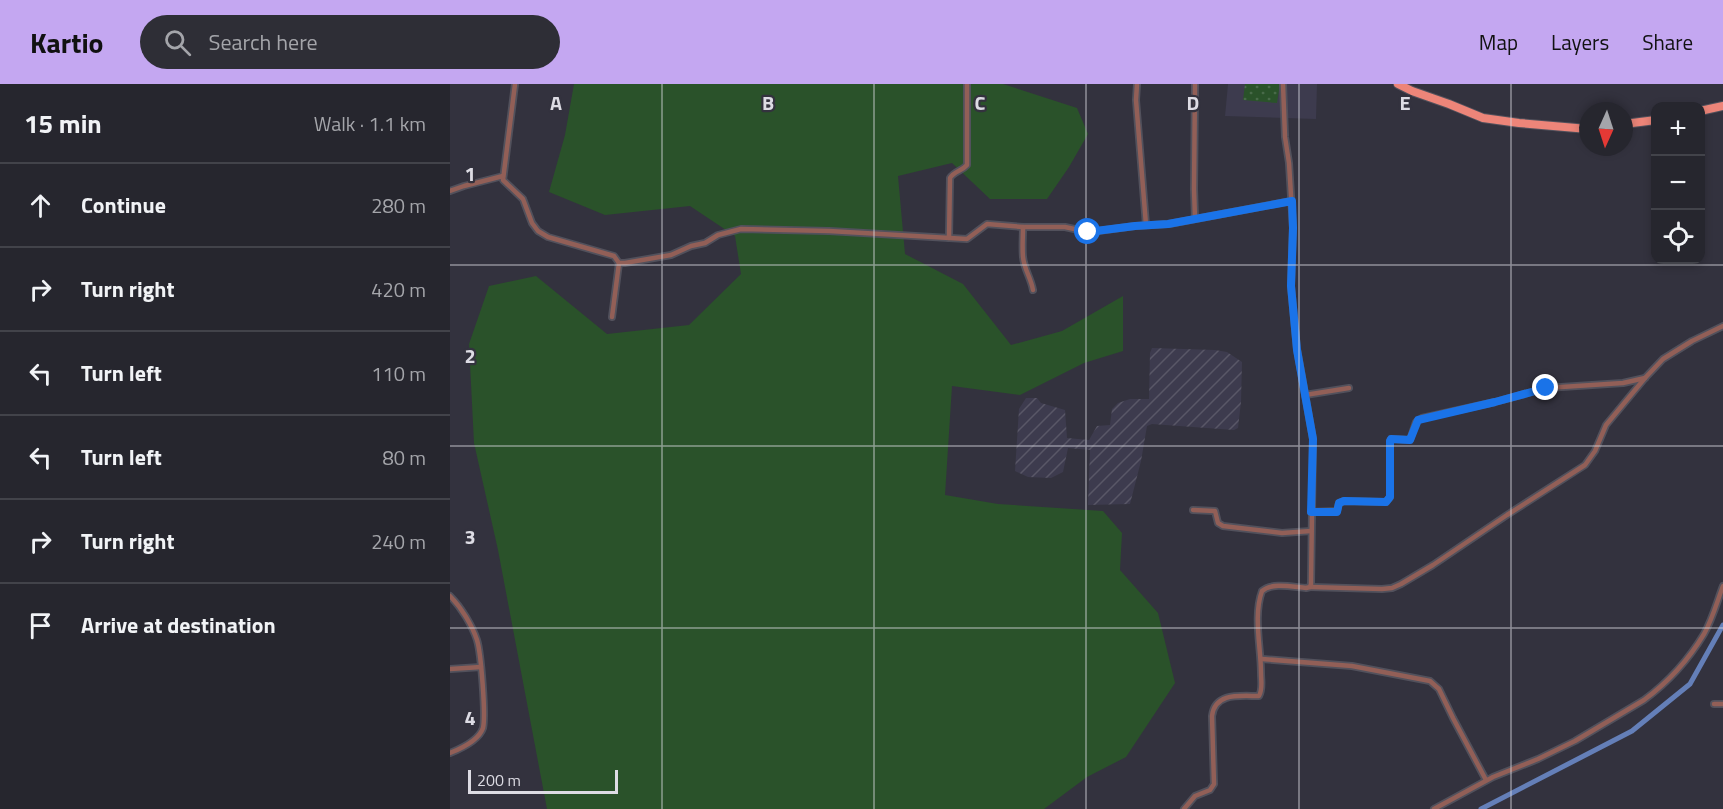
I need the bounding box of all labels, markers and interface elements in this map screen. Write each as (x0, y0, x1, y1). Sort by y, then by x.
search box (140, 15, 560, 69)
text: Kartio (30, 21, 104, 64)
text: Search here (209, 25, 318, 59)
icon: search (161, 26, 194, 59)
text: Map (1479, 26, 1518, 58)
text: Layers (1551, 26, 1609, 58)
text: Share (1642, 26, 1693, 58)
text: A (550, 87, 562, 118)
text: B (762, 87, 774, 118)
text: C (975, 87, 986, 118)
text: D (1187, 87, 1199, 118)
text: E (1399, 87, 1411, 118)
north arrow (1579, 102, 1633, 156)
map controls (1651, 102, 1705, 264)
button: + (1651, 102, 1705, 156)
text: 15 min (24, 104, 102, 143)
text: Walk · 1.1 km (314, 108, 426, 139)
button: − (1651, 156, 1705, 210)
text: 1 (464, 158, 476, 189)
text: Continue (81, 188, 166, 222)
icon: ahead (24, 189, 57, 222)
text: 280 m (371, 190, 426, 221)
button: locate (1651, 210, 1705, 264)
route start (1074, 218, 1100, 244)
text: Turn right (81, 272, 175, 306)
icon: right (24, 273, 57, 306)
text: 420 m (371, 274, 426, 305)
text: 2 (464, 340, 476, 371)
text: Turn left (81, 356, 162, 390)
icon: left (24, 357, 57, 390)
text: 110 m (371, 358, 426, 389)
route end (1532, 374, 1558, 400)
text: Turn left (81, 440, 162, 474)
icon: left (24, 441, 57, 474)
text: 80 m (382, 442, 426, 473)
text: 3 (464, 521, 476, 552)
text: Turn right (81, 524, 175, 558)
icon: right (24, 525, 57, 558)
text: 240 m (371, 526, 426, 557)
text: Arrive at destination (81, 608, 276, 642)
icon: arrive (24, 609, 57, 642)
text: 4 (464, 702, 476, 733)
scale bar (468, 767, 618, 794)
text: 200 m (477, 768, 521, 792)

